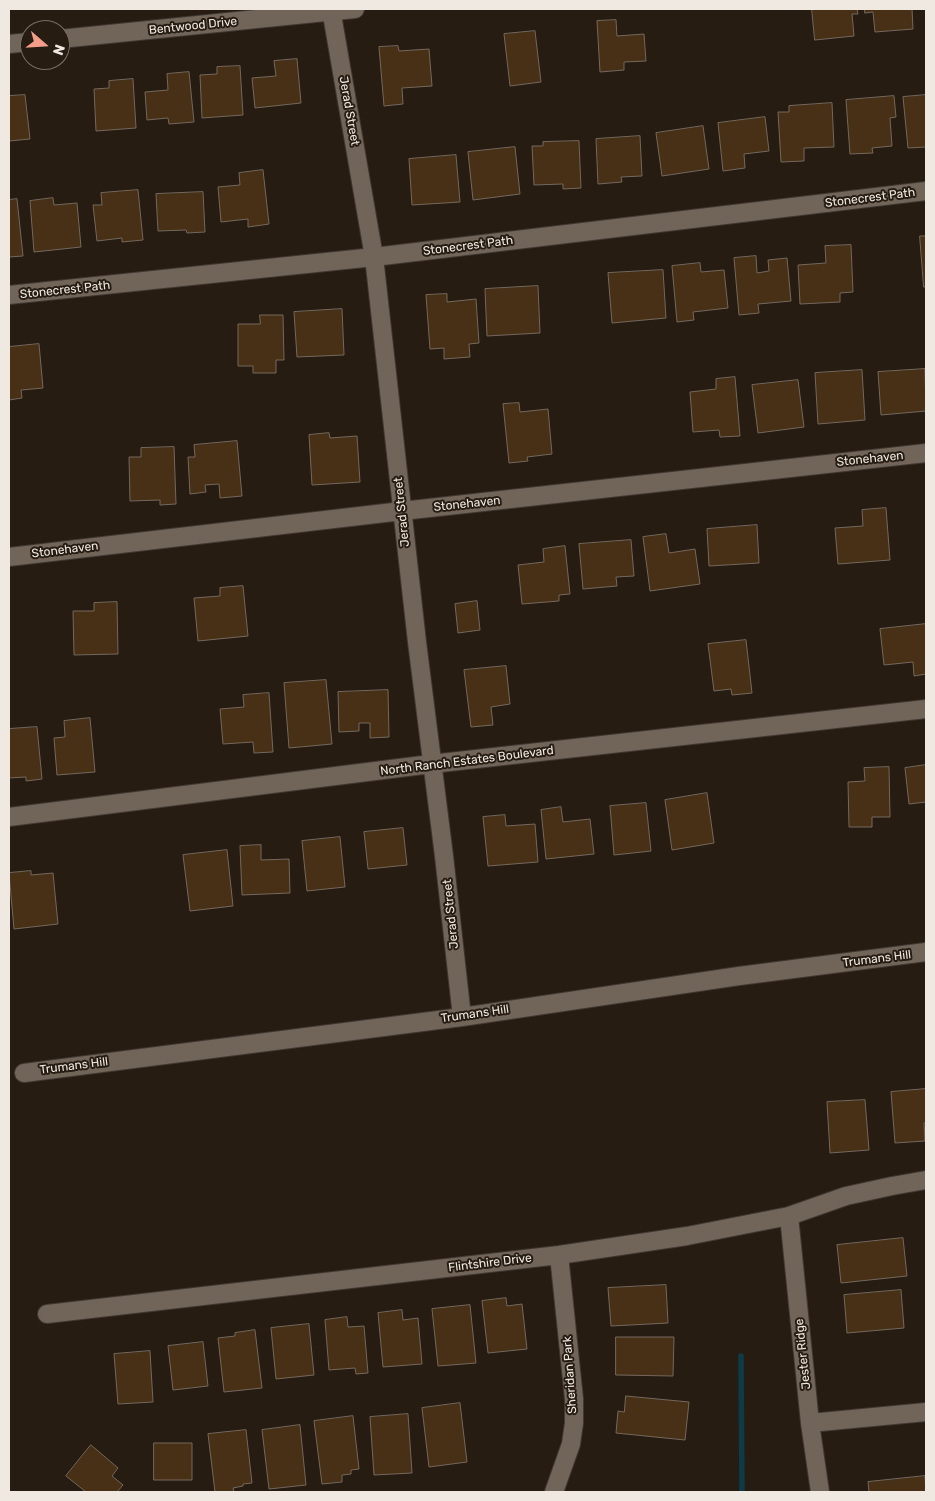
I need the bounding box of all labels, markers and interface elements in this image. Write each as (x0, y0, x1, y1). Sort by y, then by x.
street label: Bentwood Drive (148, 14, 238, 38)
north arrow (20, 20, 70, 70)
text: N (49, 42, 68, 57)
street label: Jerad Street (336, 75, 362, 147)
street label: Stonecrest Path (824, 185, 916, 211)
street label: Stonecrest Path (422, 233, 514, 259)
street label: Stonecrest Path (19, 278, 111, 302)
street label: Stonehaven (836, 448, 904, 470)
street label: Jerad Street (391, 476, 413, 548)
street label: Stonehaven (433, 493, 501, 515)
street label: Stonehaven (31, 539, 99, 561)
street label: North Ranch Estates Boulevard (379, 743, 555, 779)
street label: Jerad Street (440, 878, 462, 950)
street label: Trumans Hill (842, 948, 912, 970)
street label: Trumans Hill (440, 1002, 510, 1026)
street label: Trumans Hill (39, 1055, 109, 1077)
street label: Flintshire Drive (447, 1251, 533, 1275)
street label: Jester Ridge (792, 1318, 814, 1390)
street label: Sheridan Park (560, 1336, 580, 1414)

